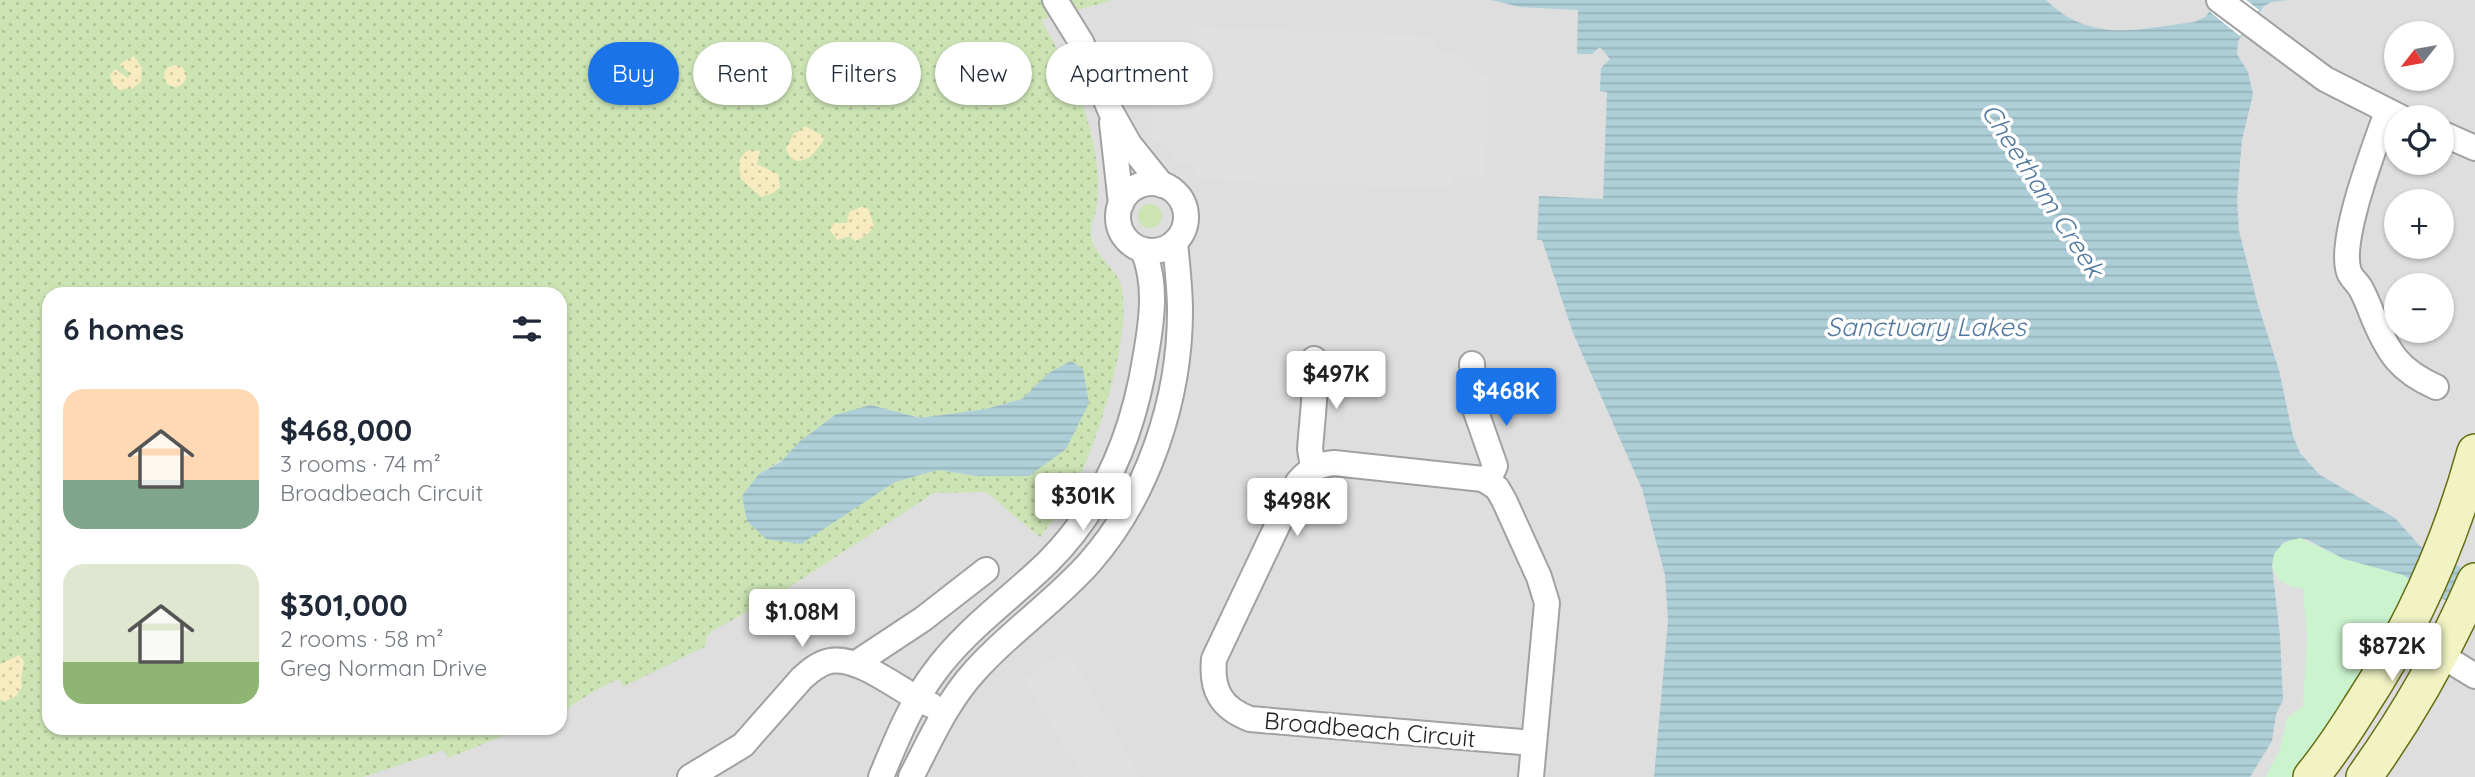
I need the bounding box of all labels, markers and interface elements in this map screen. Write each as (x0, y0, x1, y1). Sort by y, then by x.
north arrow (2384, 21, 2454, 91)
map controls (2384, 21, 2454, 343)
chip: Buy (588, 42, 679, 105)
chip: Rent (693, 42, 792, 105)
chip: Filters (806, 42, 921, 105)
chip: New (935, 42, 1032, 105)
chip: Apartment (1046, 42, 1213, 105)
water label: Cheetham Creek (1974, 97, 2113, 285)
button: locate (2384, 105, 2454, 175)
button: + (2384, 189, 2454, 259)
button: − (2384, 273, 2454, 343)
text: 6 homes (63, 310, 184, 348)
icon: filters (508, 310, 546, 348)
water label: Sanctuary Lakes (1826, 310, 2028, 343)
pin: $497K (1287, 352, 1385, 411)
text: $497K (1303, 359, 1369, 388)
pin: $468K (1457, 368, 1555, 428)
text: $468K (1472, 376, 1540, 405)
text: $468,000 (280, 411, 412, 449)
icon: home (119, 417, 203, 501)
text: 3 rooms · 74 m² (280, 449, 441, 478)
pin: $301K (1034, 474, 1132, 533)
text: Broadbeach Circuit (280, 478, 483, 507)
pin: $498K (1248, 478, 1346, 538)
text: $301K (1051, 481, 1115, 510)
text: $498K (1263, 486, 1331, 515)
text: $301,000 (280, 586, 408, 624)
pin: $1.08M (745, 590, 859, 649)
icon: home (119, 592, 203, 676)
text: $1.08M (765, 597, 839, 626)
text: 2 rooms · 58 m² (280, 624, 443, 653)
pin: $872K (2343, 624, 2441, 683)
text: $872K (2358, 631, 2426, 660)
text: Greg Norman Drive (280, 653, 487, 682)
street label: Broadbeach Circuit (1263, 705, 1477, 753)

